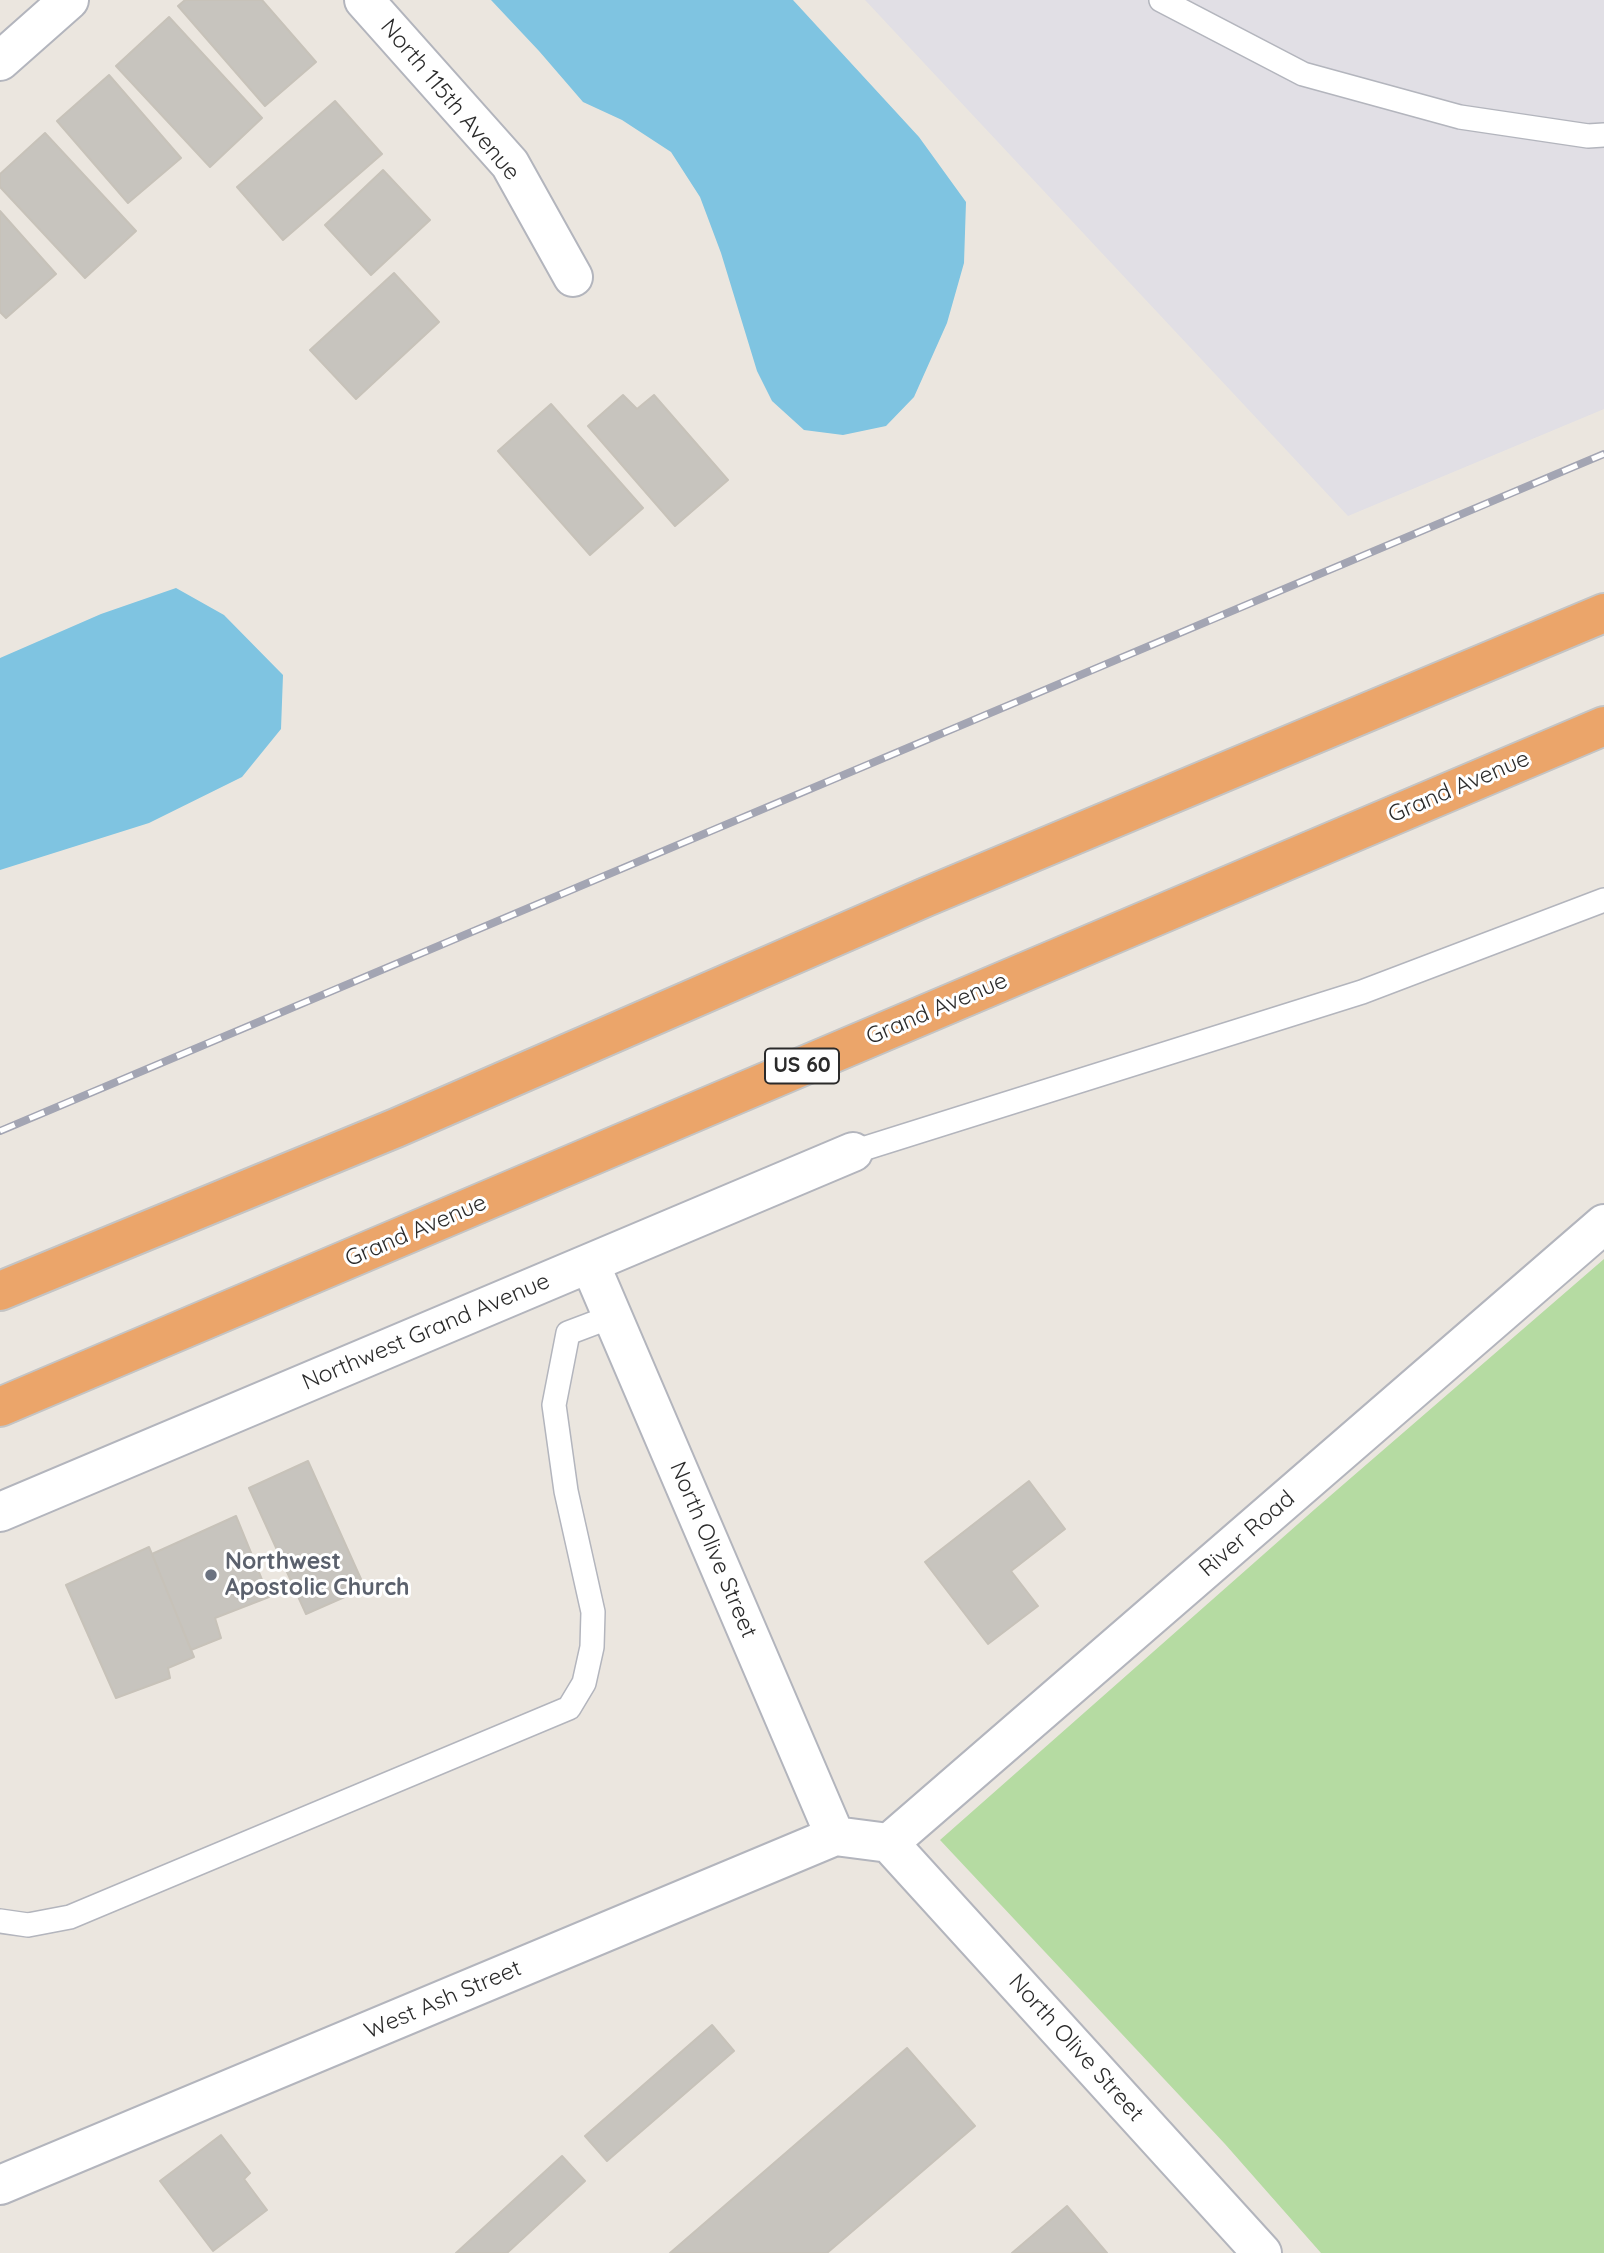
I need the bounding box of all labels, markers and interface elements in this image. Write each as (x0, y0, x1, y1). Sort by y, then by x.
street label: North 115th Avenue (375, 14, 525, 186)
street label: Grand Avenue (1384, 745, 1534, 829)
street label: Grand Avenue (862, 967, 1012, 1051)
road number: US 60 (765, 1048, 839, 1084)
street label: Grand Avenue (341, 1189, 491, 1273)
street label: Northwest Grand Avenue (298, 1267, 554, 1397)
street label: North Olive Street (663, 1458, 763, 1642)
street label: River Road (1194, 1485, 1300, 1583)
place label: Northwest Apostolic Church (225, 1548, 410, 1602)
marker: Northwest Apostolic Church (203, 1567, 219, 1583)
street label: West Ash Street (360, 1955, 526, 2045)
street label: North Olive Street (1003, 1969, 1149, 2127)

